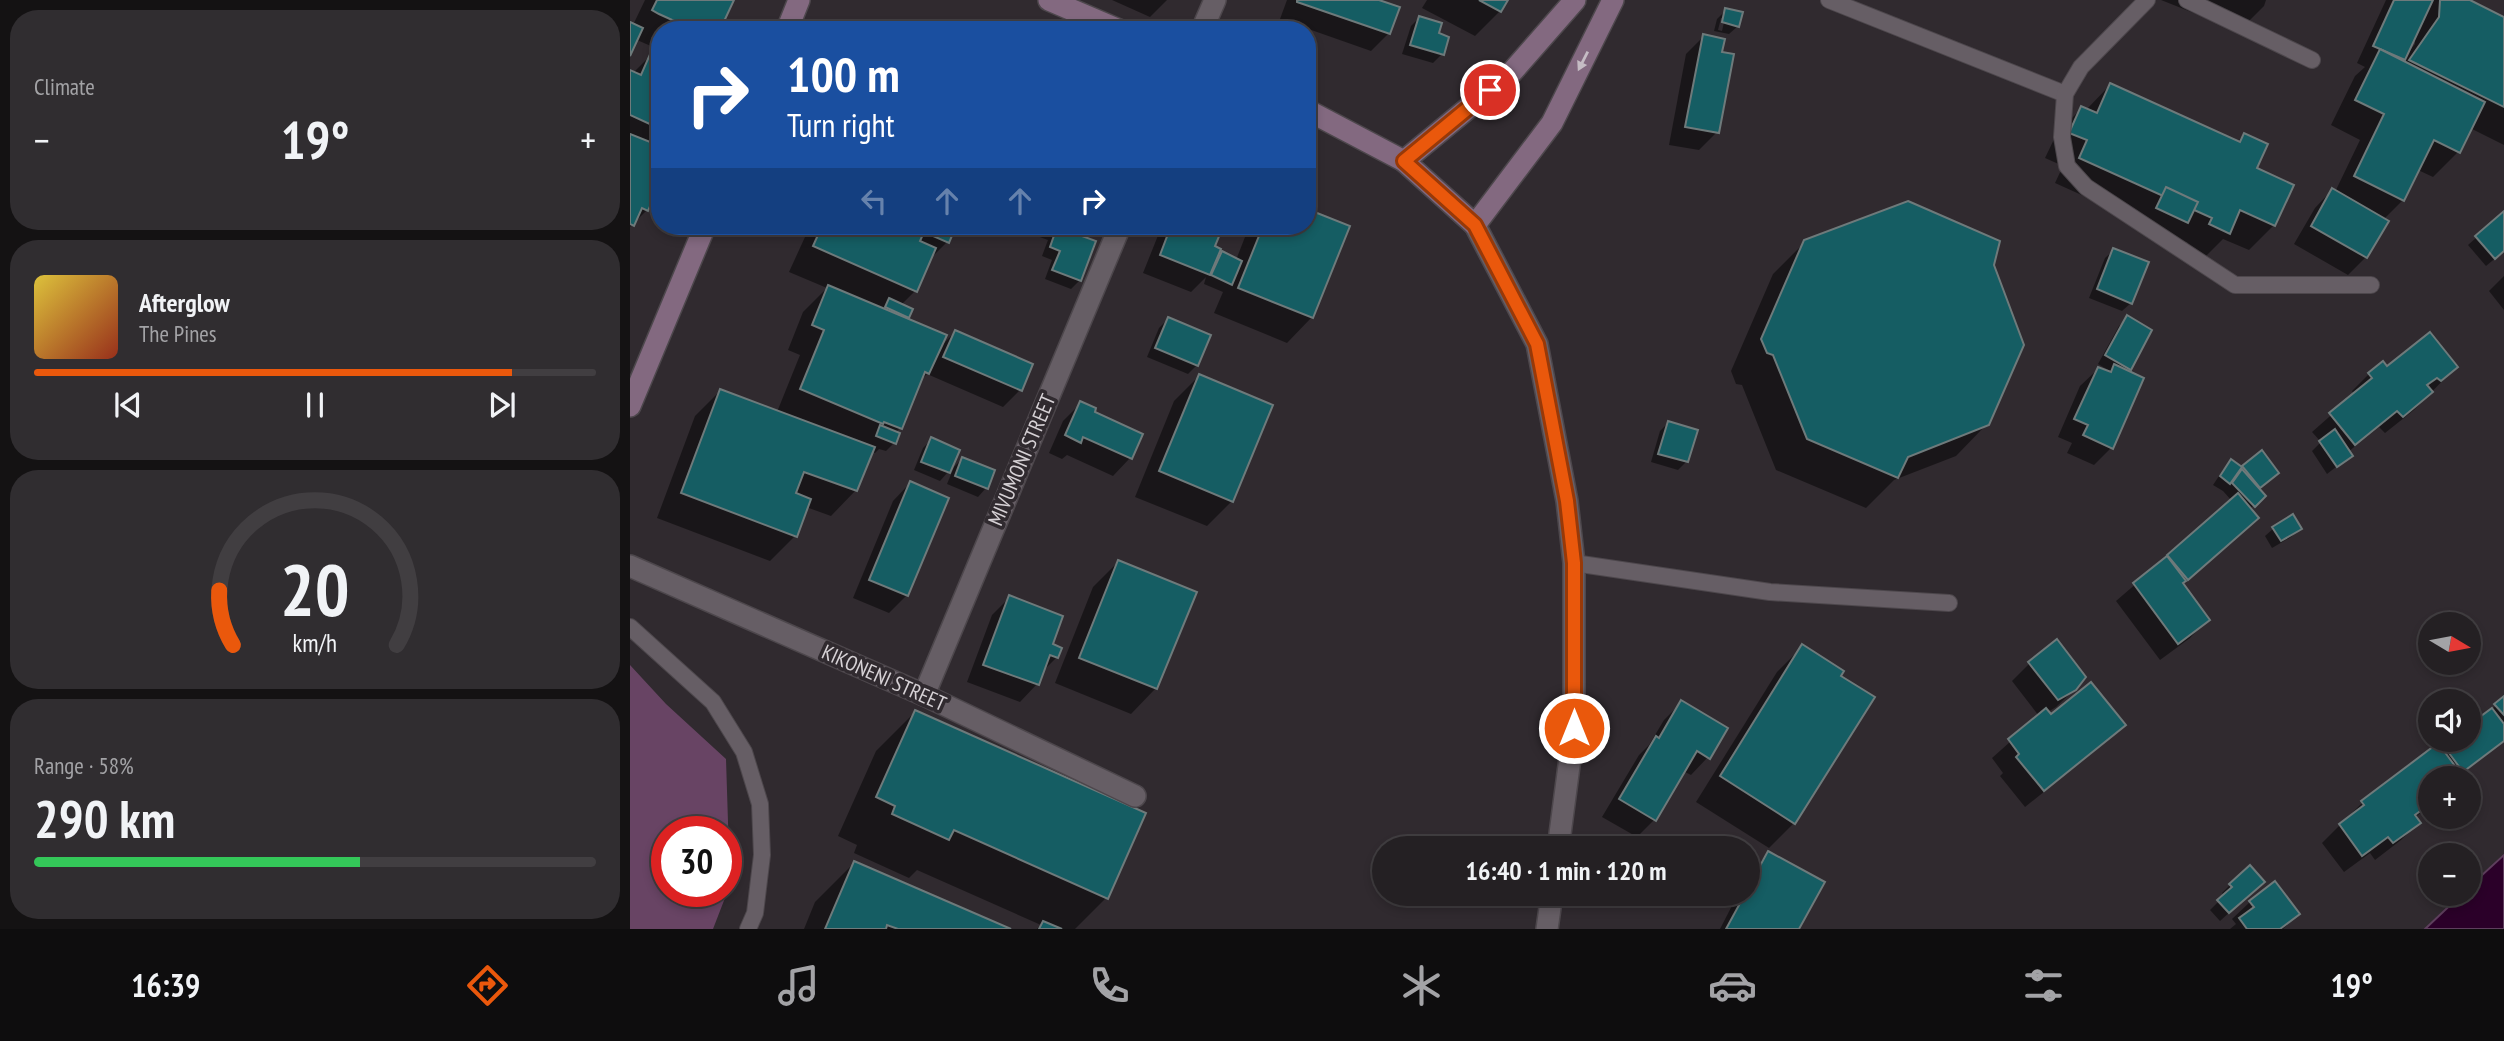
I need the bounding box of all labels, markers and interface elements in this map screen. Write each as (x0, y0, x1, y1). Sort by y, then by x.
text: 100 m (787, 42, 900, 106)
icon: right (672, 49, 763, 140)
one-way arrow (1578, 51, 1589, 71)
pin (1460, 60, 1520, 120)
icon: arrive (1471, 71, 1509, 109)
text: Climate (34, 72, 95, 101)
text: Turn right (787, 104, 895, 146)
text: 19° (281, 106, 349, 173)
text: − (34, 115, 50, 164)
text: + (580, 115, 596, 164)
icon: left (855, 182, 893, 220)
icon: ahead (928, 182, 966, 220)
icon: ahead (1001, 182, 1039, 220)
icon: right (1074, 182, 1112, 220)
text: Afterglow (139, 286, 230, 319)
text: The Pines (139, 319, 217, 348)
icon: previous (109, 386, 147, 424)
icon: pause (296, 386, 334, 424)
icon: next (483, 386, 521, 424)
street label: MIVUMONI STREET (982, 389, 1062, 530)
text: 20 (280, 542, 350, 636)
north arrow (2418, 612, 2482, 676)
map controls (2418, 612, 2481, 906)
text: km/h (293, 627, 337, 659)
street label: KIKONENI STREET (818, 638, 951, 717)
button: sound (2418, 689, 2481, 752)
position arrow (1537, 691, 1611, 765)
text: Range · 58% (34, 751, 134, 780)
button: + (2418, 766, 2481, 829)
text: 290 km (34, 785, 175, 852)
speed limit sign: 30 (651, 816, 742, 907)
button: − (2418, 843, 2481, 906)
text: 16:40 · 1 min · 120 m (1466, 854, 1666, 887)
icon: directions (463, 961, 512, 1010)
icon: music (774, 961, 823, 1010)
icon: phone (1085, 961, 1134, 1010)
icon: climate (1397, 961, 1446, 1010)
icon: car (1708, 961, 1757, 1010)
icon: filters (2019, 961, 2068, 1010)
text: 16:39 (131, 964, 200, 1006)
text: 19° (2331, 964, 2373, 1006)

